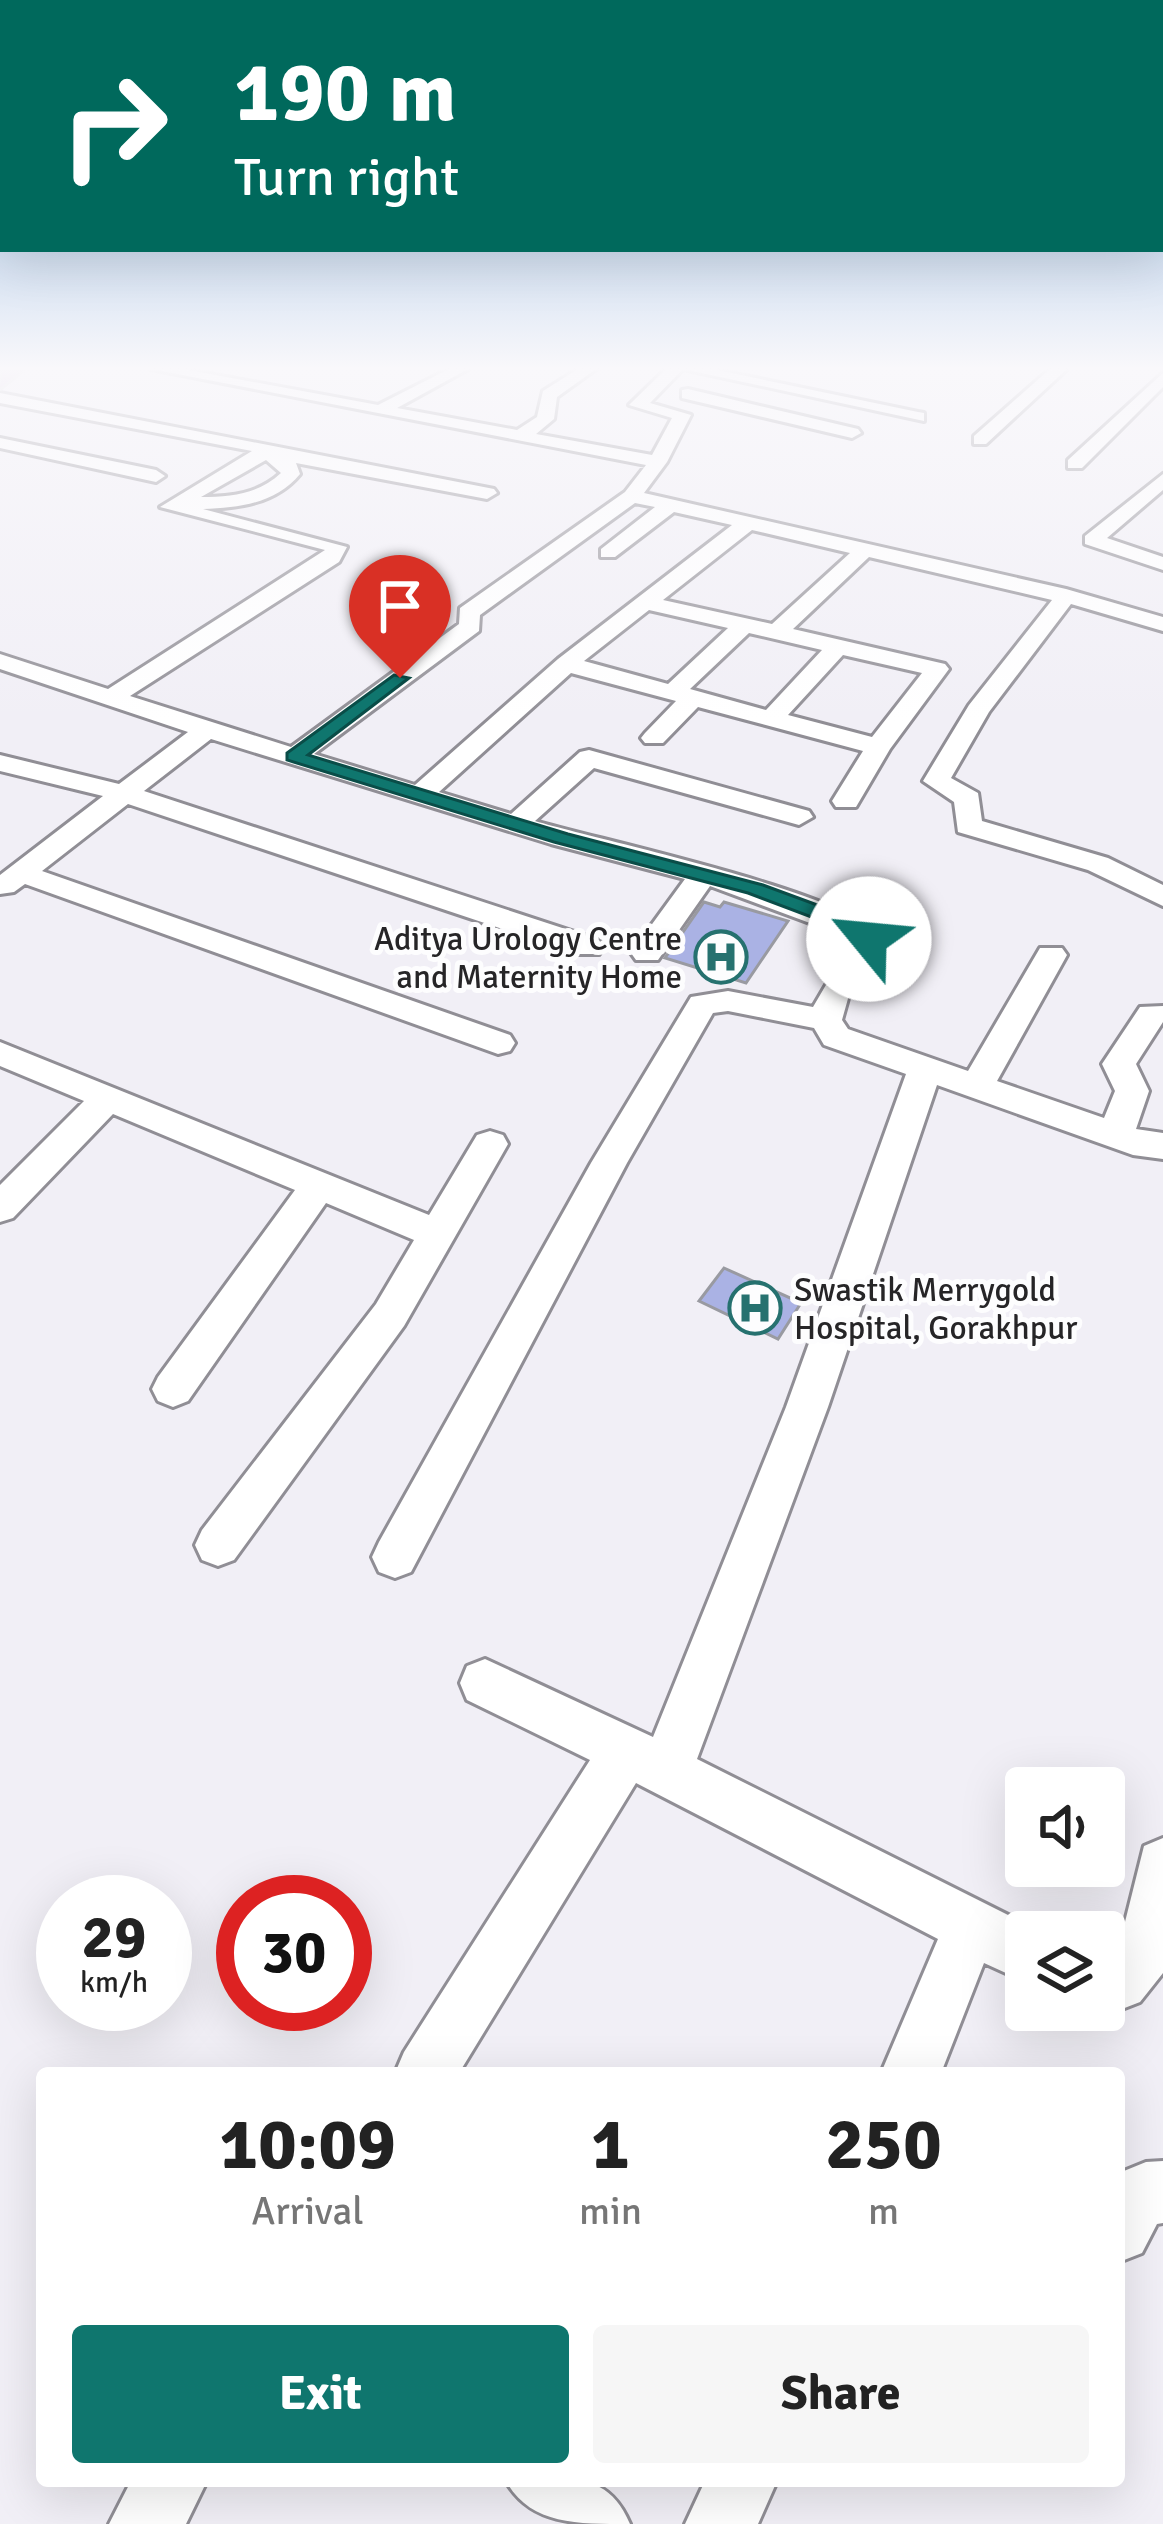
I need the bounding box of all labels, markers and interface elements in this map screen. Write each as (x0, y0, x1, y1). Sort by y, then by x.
text: 190 m (234, 41, 456, 145)
icon: right (36, 48, 192, 204)
text: Turn right (234, 144, 459, 211)
pin (349, 555, 451, 678)
icon: arrive (367, 573, 433, 639)
position arrow (806, 876, 932, 1002)
place label: Aditya Urology Centre and Maternity Home (374, 919, 682, 998)
hospital icon: Aditya Urology Centre and Maternity Home (693, 929, 749, 985)
place label: Swastik Merrygold Hospital, Gorakhpur (794, 1270, 1077, 1349)
hospital icon: Swastik Merrygold Hospital, Gorakhpur (727, 1280, 783, 1336)
map controls (1005, 1767, 1125, 2031)
button: sound (1005, 1767, 1125, 1887)
speed limit sign: 30 (216, 1875, 372, 2031)
text: 29 (82, 1901, 146, 1975)
button: layers (1005, 1911, 1125, 2031)
text: km/h (80, 1964, 148, 2001)
text: 10:09 (219, 2100, 396, 2189)
text: 1 (591, 2100, 630, 2189)
text: 250 (825, 2100, 942, 2189)
text: Arrival (251, 2187, 364, 2235)
text: min (579, 2187, 642, 2235)
text: m (868, 2187, 899, 2235)
button: Exit (72, 2325, 569, 2463)
button: Share (593, 2325, 1089, 2463)

